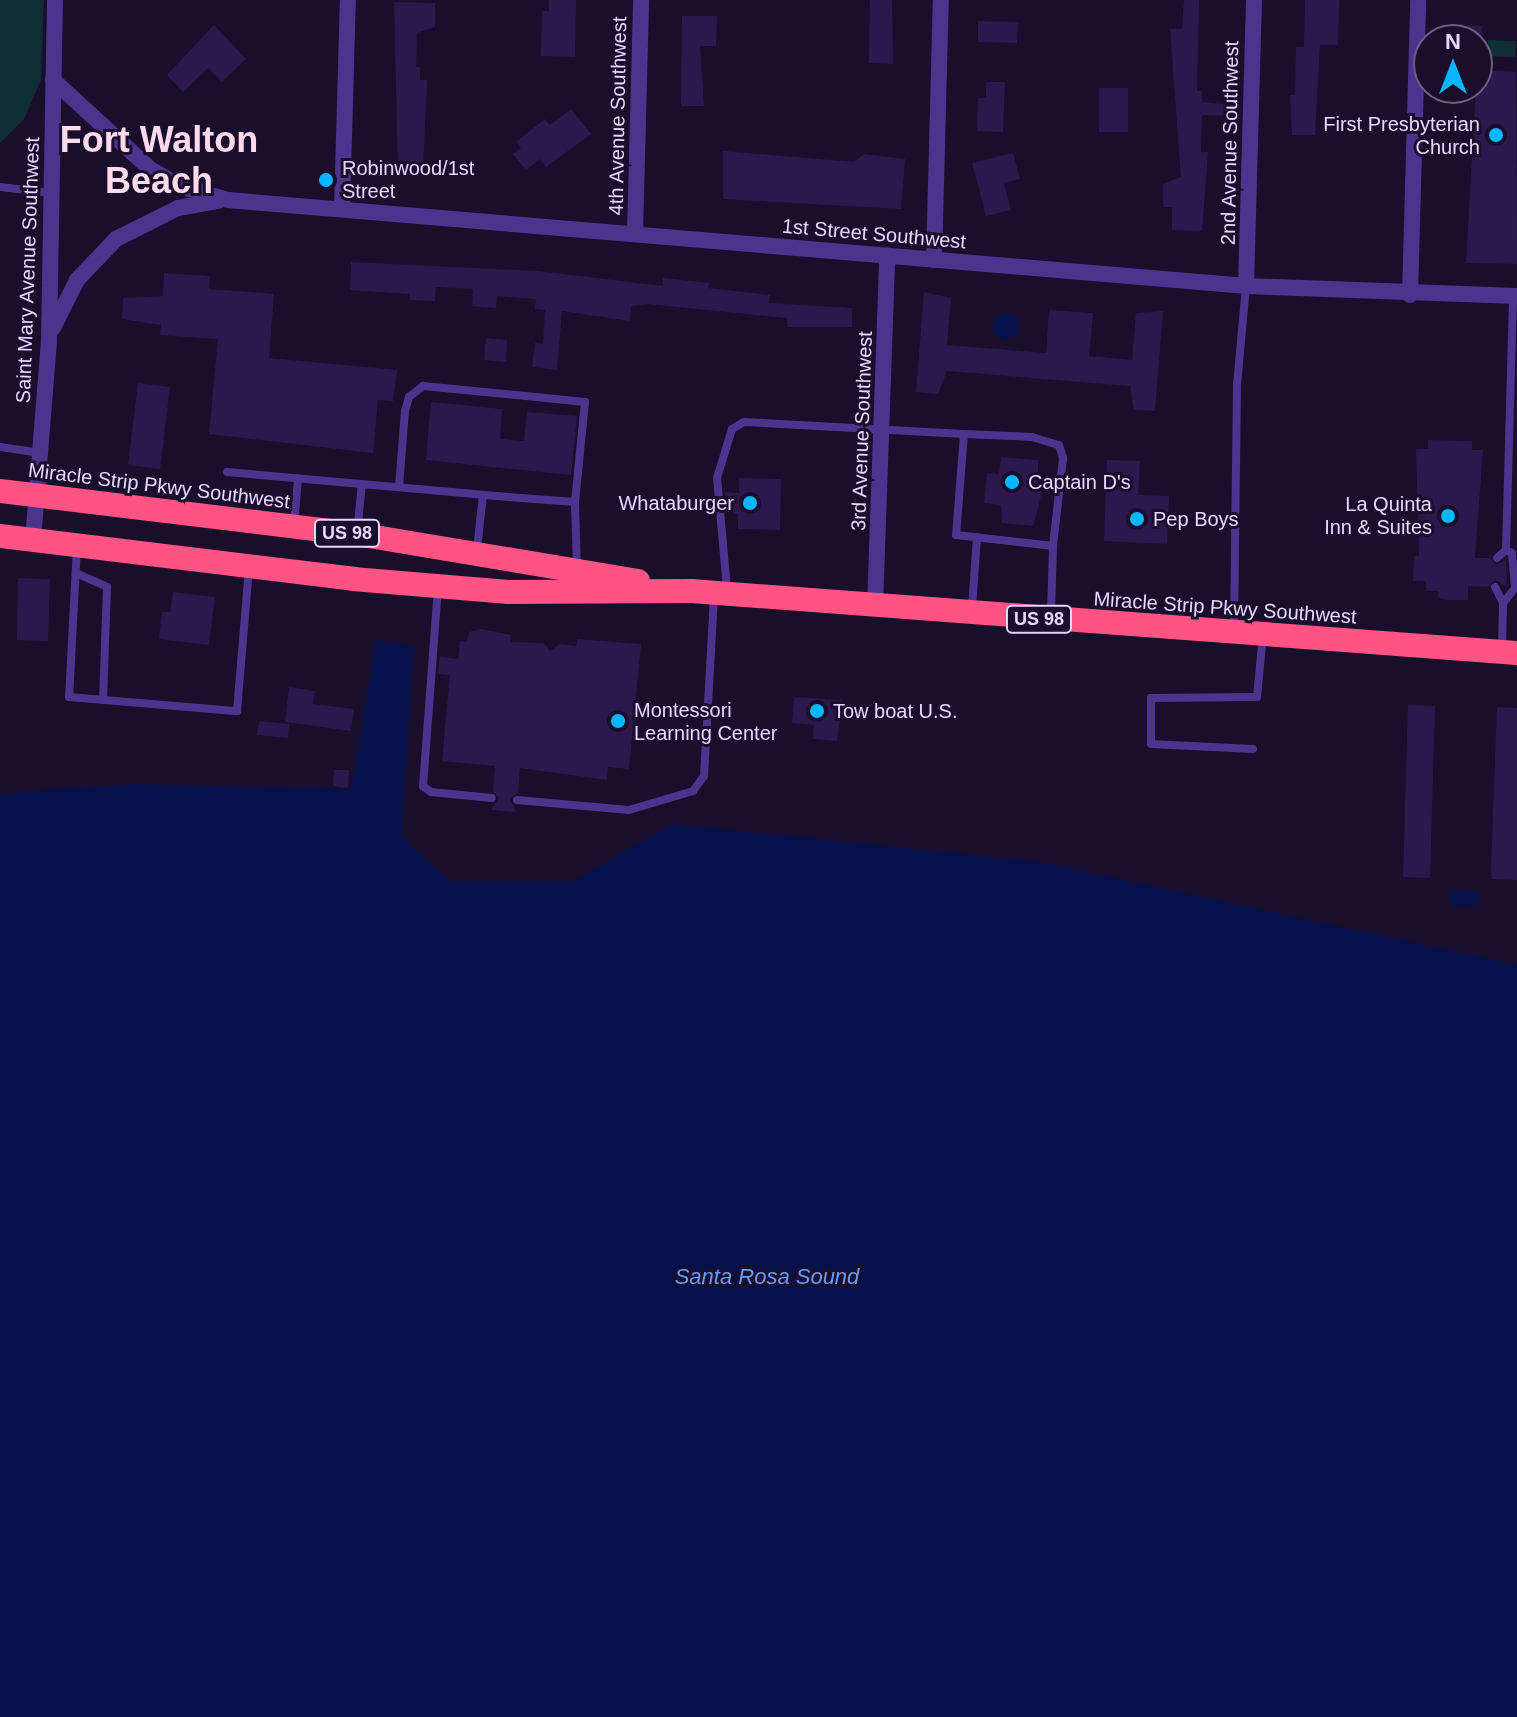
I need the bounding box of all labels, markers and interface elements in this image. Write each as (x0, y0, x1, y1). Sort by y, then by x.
street label: 4th Avenue Southwest (604, 16, 632, 216)
north arrow (1413, 24, 1493, 104)
text: N (1445, 29, 1461, 54)
street label: 2nd Avenue Southwest (1216, 40, 1244, 246)
place label: First Presbyterian Church (1323, 112, 1480, 159)
district label: Fort Walton Beach (60, 117, 258, 202)
marker: First Presbyterian Church (1487, 126, 1505, 144)
street label: Saint Mary Avenue Southwest (11, 136, 45, 404)
place label: Robinwood/1st Street (342, 156, 474, 203)
marker: Robinwood/1st Street (317, 171, 335, 189)
street label: 1st Street Southwest (781, 214, 967, 254)
street label: 3rd Avenue Southwest (847, 330, 877, 532)
street label: Miracle Strip Pkwy Southwest (27, 458, 291, 514)
place label: Captain D's (1028, 470, 1131, 494)
marker: Captain D's (1003, 473, 1021, 491)
place label: Whataburger (618, 491, 734, 515)
place label: La Quinta Inn & Suites (1324, 492, 1432, 539)
marker: Whataburger (741, 494, 759, 512)
place label: Pep Boys (1153, 507, 1239, 531)
marker: La Quinta Inn & Suites (1439, 507, 1457, 525)
marker: Pep Boys (1128, 510, 1146, 528)
road number: US 98 (313, 519, 381, 547)
street label: Miracle Strip Pkwy Southwest (1093, 587, 1357, 629)
road number: US 98 (1005, 605, 1073, 633)
place label: Montessori Learning Center (634, 698, 777, 745)
place label: Tow boat U.S. (833, 699, 958, 723)
marker: Tow boat U.S. (808, 702, 826, 720)
marker: Montessori Learning Center (609, 712, 627, 730)
water label: Santa Rosa Sound (675, 1264, 859, 1290)

